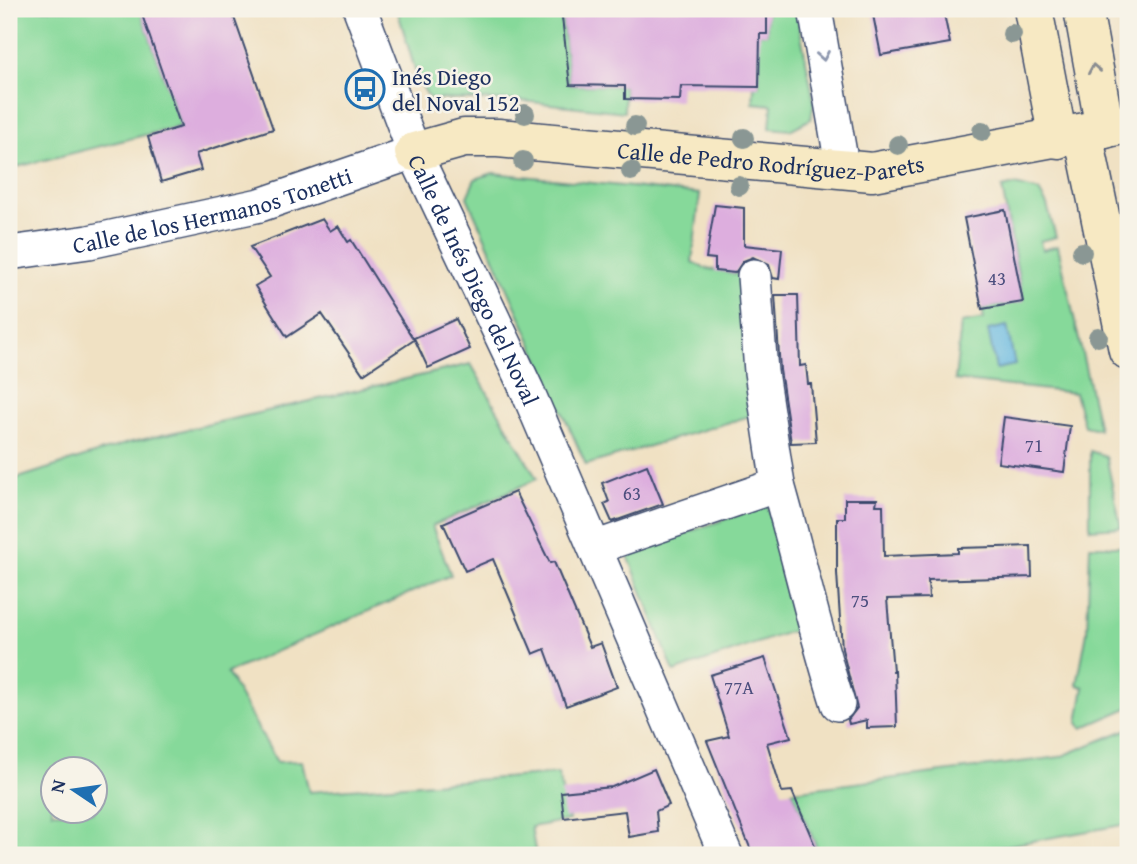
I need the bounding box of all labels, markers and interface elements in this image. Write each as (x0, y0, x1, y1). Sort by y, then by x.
one-way arrow (815, 50, 830, 62)
place label: Inés Diego del Noval 152 (392, 60, 520, 119)
one-way arrow (1087, 63, 1102, 75)
bus stop icon: Inés Diego del Noval 152 (344, 68, 386, 110)
street label: Calle de Pedro Rodríguez-Parets (616, 132, 927, 189)
street label: Calle de Inés Diego del Noval (401, 149, 548, 410)
street label: Calle de los Hermanos Tonetti (71, 158, 356, 261)
house number: 43 (988, 264, 1006, 292)
house number: 71 (1025, 431, 1043, 459)
house number: 63 (623, 479, 641, 507)
house number: 75 (851, 586, 869, 614)
house number: 77A (724, 673, 754, 701)
north arrow (38, 756, 108, 826)
text: N (42, 777, 73, 796)

